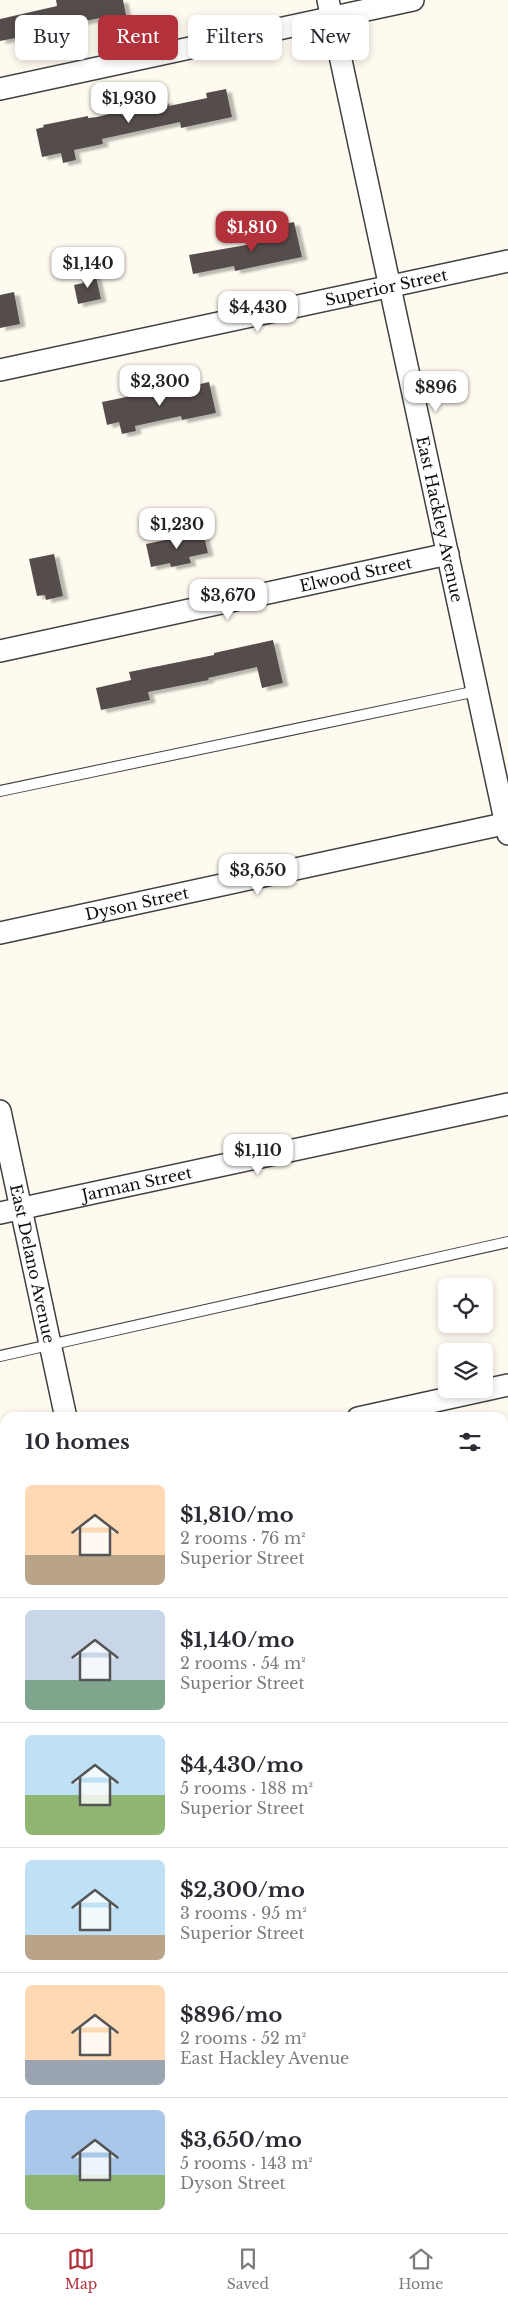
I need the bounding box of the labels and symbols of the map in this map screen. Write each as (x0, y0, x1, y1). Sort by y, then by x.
pin: $1,930 (88, 82, 170, 124)
pin: $1,810 (211, 210, 293, 253)
pin: $1,140 (47, 246, 129, 289)
street label: Superior Street (323, 264, 449, 310)
pin: $4,430 (217, 290, 299, 333)
pin: $2,300 (119, 364, 201, 407)
pin: $896 (406, 370, 466, 413)
street label: East Hackley Avenue (412, 434, 468, 604)
pin: $1,230 (136, 508, 218, 550)
street label: Elwood Street (298, 552, 414, 596)
pin: $3,670 (187, 578, 269, 621)
pin: $3,650 (217, 854, 299, 896)
street label: Dyson Street (83, 882, 191, 924)
pin: $1,110 (217, 1134, 299, 1176)
street label: Jarman Street (78, 1162, 194, 1206)
street label: East Delano Avenue (6, 1182, 60, 1345)

